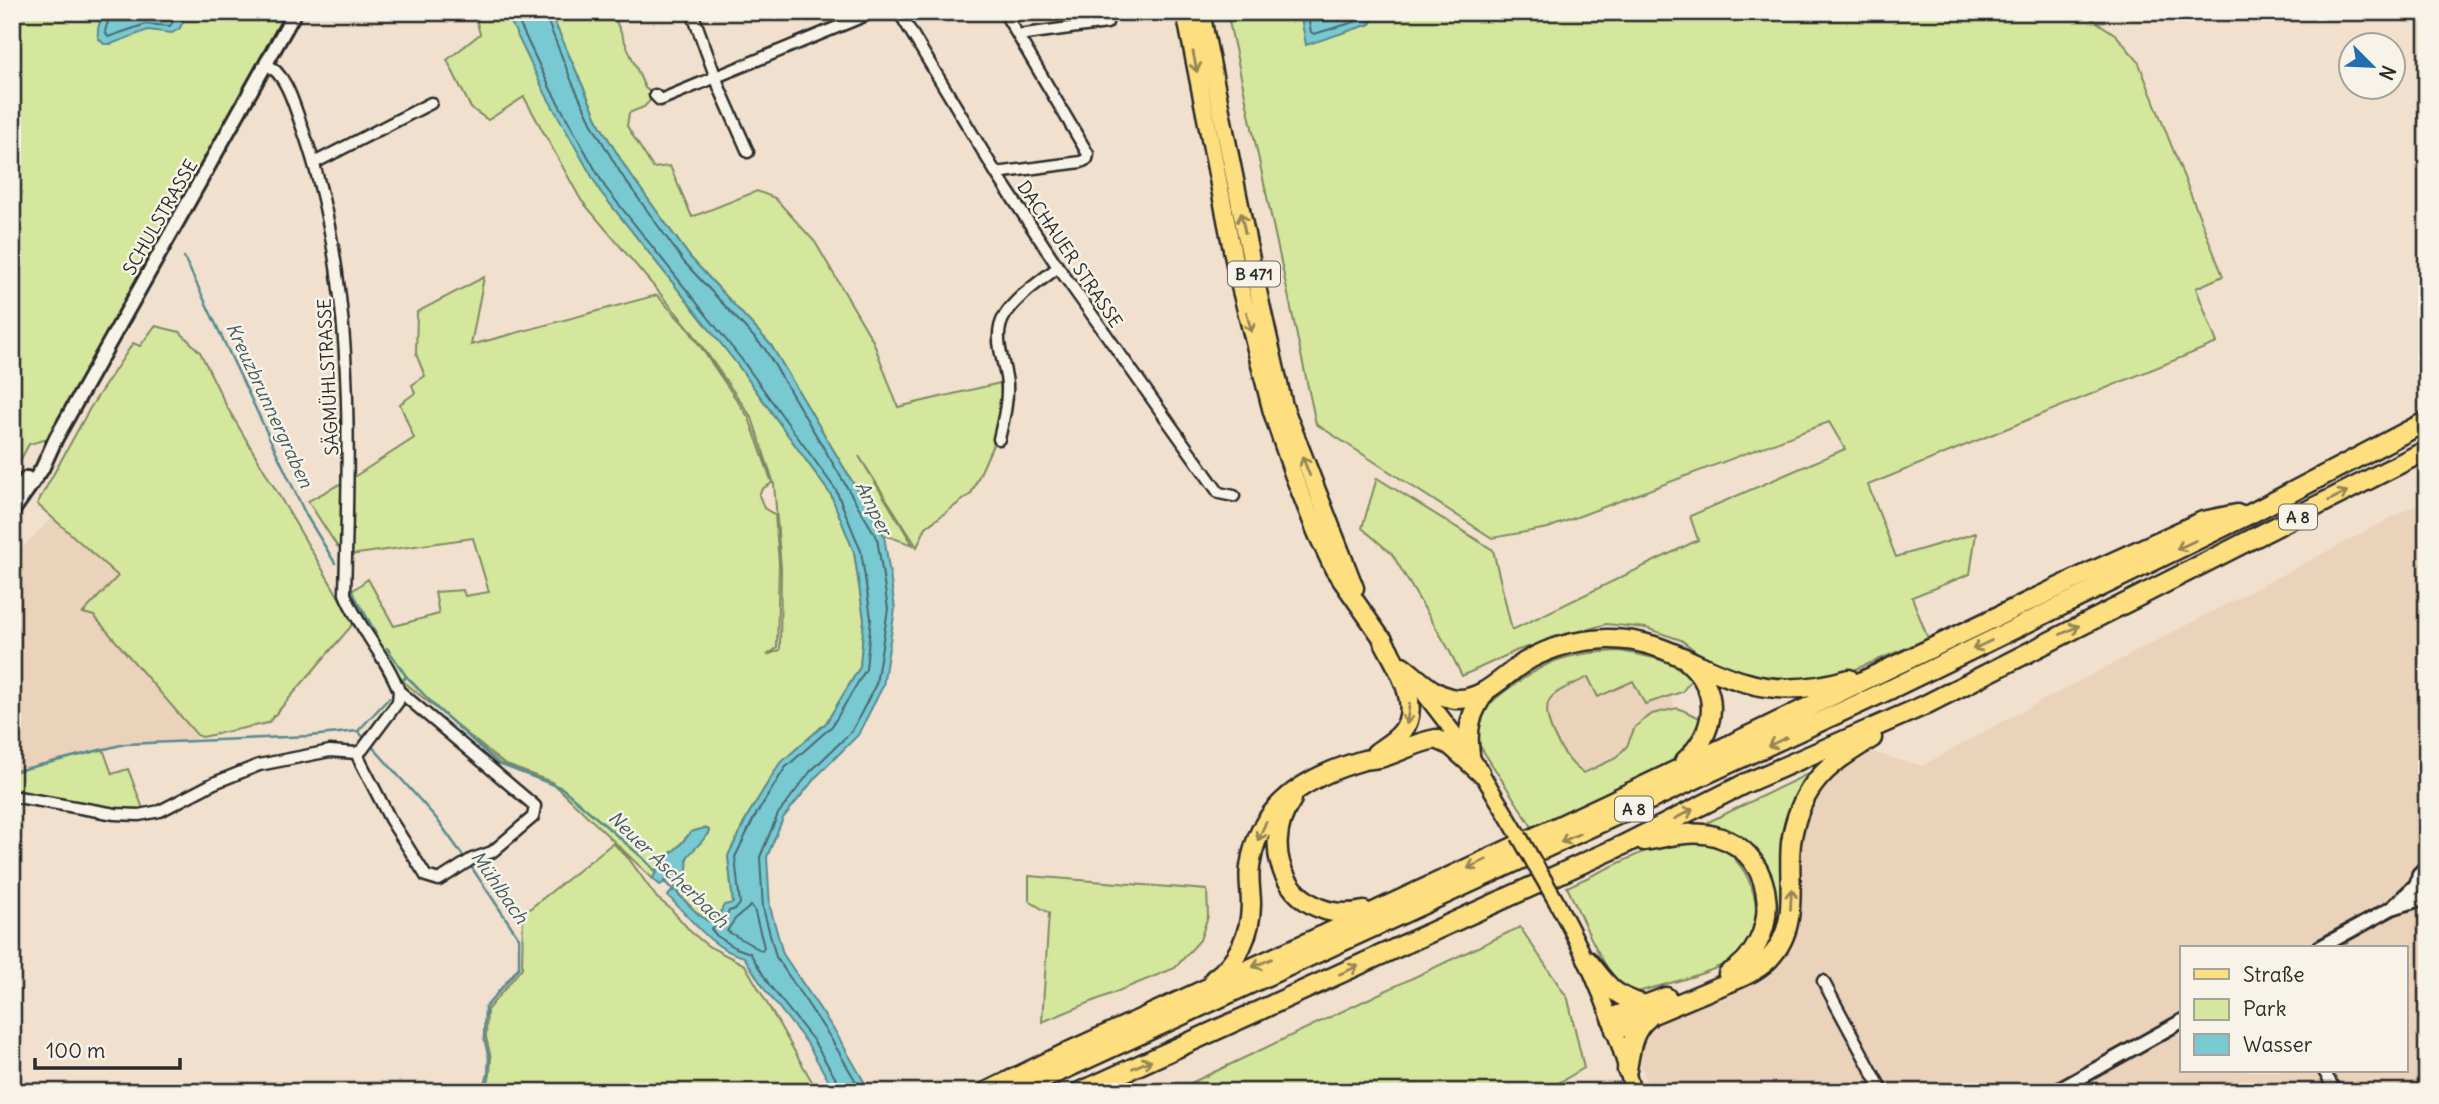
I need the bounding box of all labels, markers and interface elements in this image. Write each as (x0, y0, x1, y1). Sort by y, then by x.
north arrow (2338, 32, 2408, 102)
one-way arrow (1188, 50, 1202, 73)
text: N (2374, 62, 2401, 84)
street label: SCHULSTRASSE (118, 155, 202, 279)
street label: DACHAUER STRASSE (1012, 176, 1128, 332)
one-way arrow (1236, 212, 1250, 235)
road number: B 471 (1228, 262, 1280, 286)
street label: SÄGMÜHLSTRASSE (312, 298, 344, 456)
one-way arrow (1243, 310, 1256, 333)
water label: Kreuzbrunnergraben (221, 319, 319, 492)
one-way arrow (1299, 456, 1311, 478)
water label: Amper (851, 477, 898, 541)
one-way arrow (2328, 488, 2348, 502)
road number: A 8 (2279, 504, 2317, 530)
one-way arrow (2176, 538, 2197, 552)
one-way arrow (2060, 623, 2080, 637)
one-way arrow (1972, 639, 1993, 653)
one-way arrow (1401, 702, 1414, 725)
one-way arrow (1766, 737, 1787, 750)
road number: A 8 (1615, 796, 1653, 822)
water label: Neuer Ascherbach (604, 805, 735, 933)
one-way arrow (1673, 807, 1694, 821)
one-way arrow (1255, 820, 1268, 841)
one-way arrow (1560, 832, 1581, 845)
water label: Mühlbach (466, 846, 534, 929)
one-way arrow (1467, 858, 1488, 871)
one-way arrow (1785, 888, 1798, 911)
legend (2180, 946, 2408, 1072)
one-way arrow (1252, 957, 1274, 970)
text: Straße (2243, 961, 2304, 988)
one-way arrow (1338, 963, 1359, 976)
text: Park (2243, 995, 2286, 1022)
scale bar (35, 1027, 180, 1071)
text: Wasser (2243, 1031, 2313, 1058)
text: 100 m (46, 1037, 105, 1064)
one-way arrow (1131, 1057, 1152, 1070)

